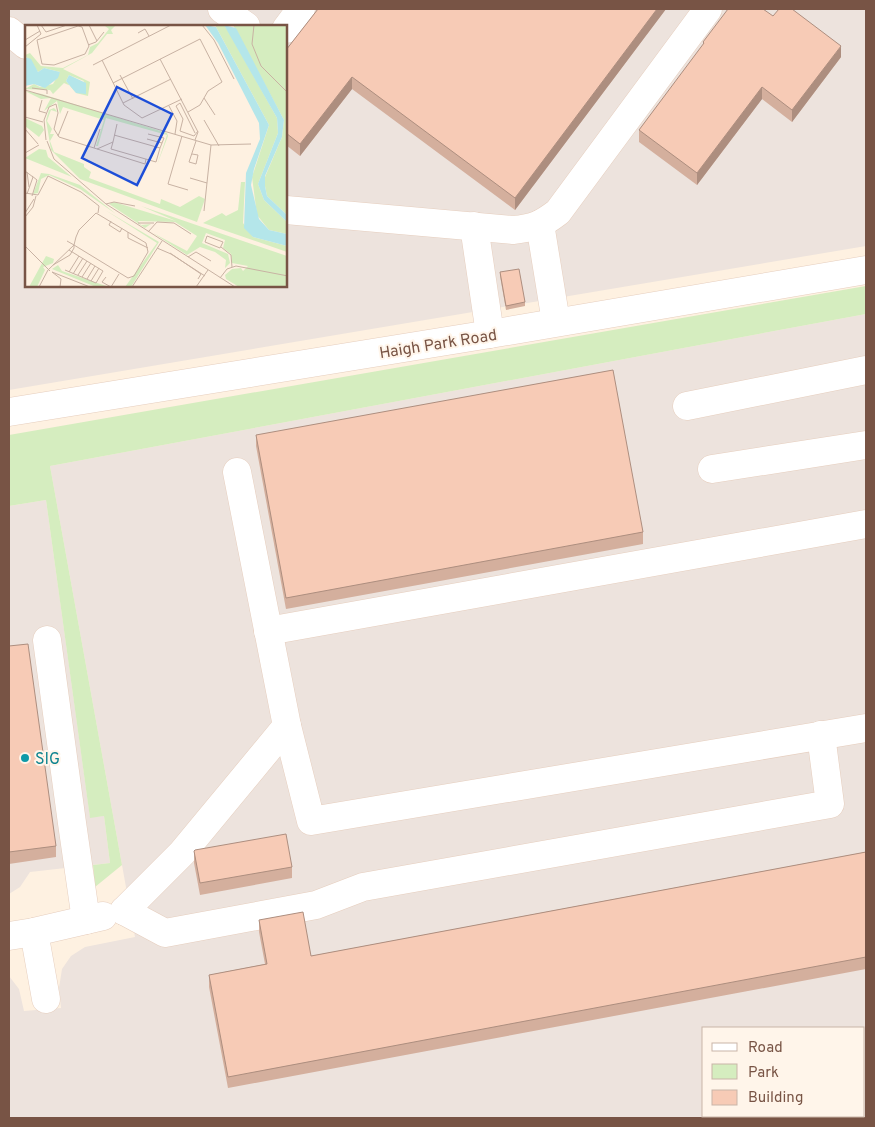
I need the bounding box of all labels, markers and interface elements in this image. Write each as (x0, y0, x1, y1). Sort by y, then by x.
inset map (25, 25, 288, 288)
street label: Haigh Park Road (378, 326, 499, 364)
place label: SIG (35, 750, 60, 770)
marker: SIG (19, 752, 31, 764)
legend (702, 1027, 865, 1117)
text: Road (748, 1039, 783, 1058)
text: Park (748, 1064, 779, 1083)
text: Building (748, 1089, 803, 1108)

